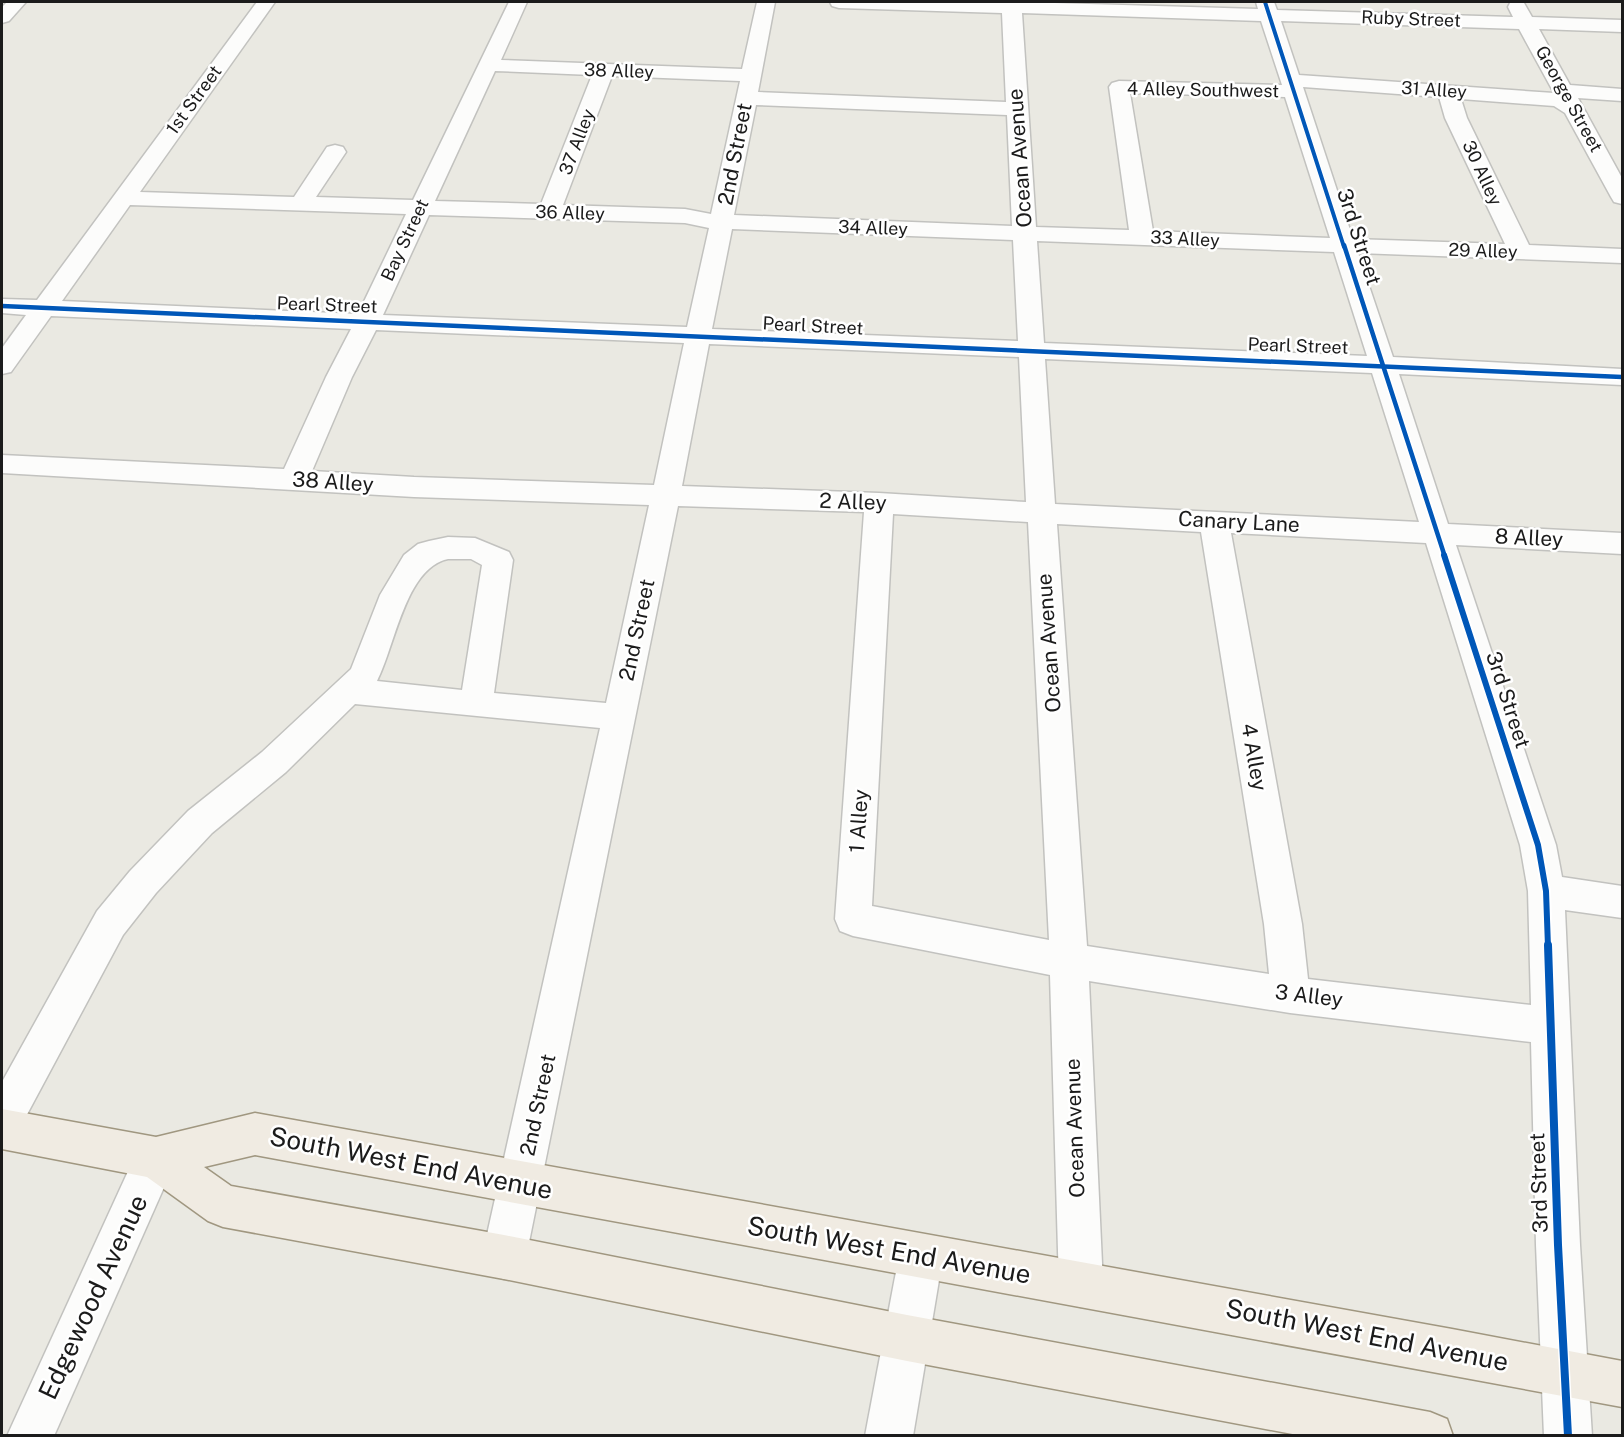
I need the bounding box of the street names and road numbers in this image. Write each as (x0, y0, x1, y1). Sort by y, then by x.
street label: Ruby Street (1361, 6, 1461, 31)
street label: George Street (1532, 42, 1607, 156)
street label: 38 Alley (584, 59, 655, 82)
street label: 1st Street (162, 61, 226, 138)
street label: 31 Alley (1401, 77, 1468, 102)
street label: 4 Alley Southwest (1127, 78, 1279, 101)
street label: Ocean Avenue (1002, 88, 1037, 228)
street label: 2nd Street (712, 101, 757, 207)
street label: 37 Alley (554, 106, 599, 178)
street label: 30 Alley (1458, 137, 1507, 209)
street label: 3rd Street (1332, 185, 1387, 288)
street label: Bay Street (376, 195, 433, 284)
street label: 36 Alley (535, 201, 605, 224)
street label: 34 Alley (838, 216, 909, 239)
street label: 33 Alley (1150, 226, 1221, 251)
street label: 29 Alley (1448, 239, 1518, 262)
street label: Pearl Street (276, 292, 378, 317)
street label: Pearl Street (762, 312, 864, 339)
street label: Pearl Street (1247, 333, 1349, 358)
street label: 38 Alley (291, 466, 375, 497)
street label: 2 Alley (819, 488, 887, 515)
street label: Canary Lane (1178, 506, 1300, 537)
street label: 8 Alley (1494, 523, 1564, 552)
street label: Ocean Avenue (1031, 573, 1066, 713)
street label: 2nd Street (614, 577, 660, 683)
street label: 3rd Street (1481, 648, 1536, 751)
street label: 4 Alley (1236, 721, 1273, 793)
street label: 1 Alley (844, 788, 873, 853)
street label: 3 Alley (1274, 979, 1344, 1012)
street label: 2nd Street (515, 1052, 561, 1158)
street label: Ocean Avenue (1060, 1058, 1089, 1198)
street label: South West End Avenue (267, 1120, 555, 1205)
street label: 3rd Street (1524, 1132, 1553, 1234)
street label: Edgewood Avenue (32, 1190, 154, 1404)
street label: South West End Avenue (745, 1209, 1033, 1290)
street label: South West End Avenue (1223, 1292, 1511, 1377)

